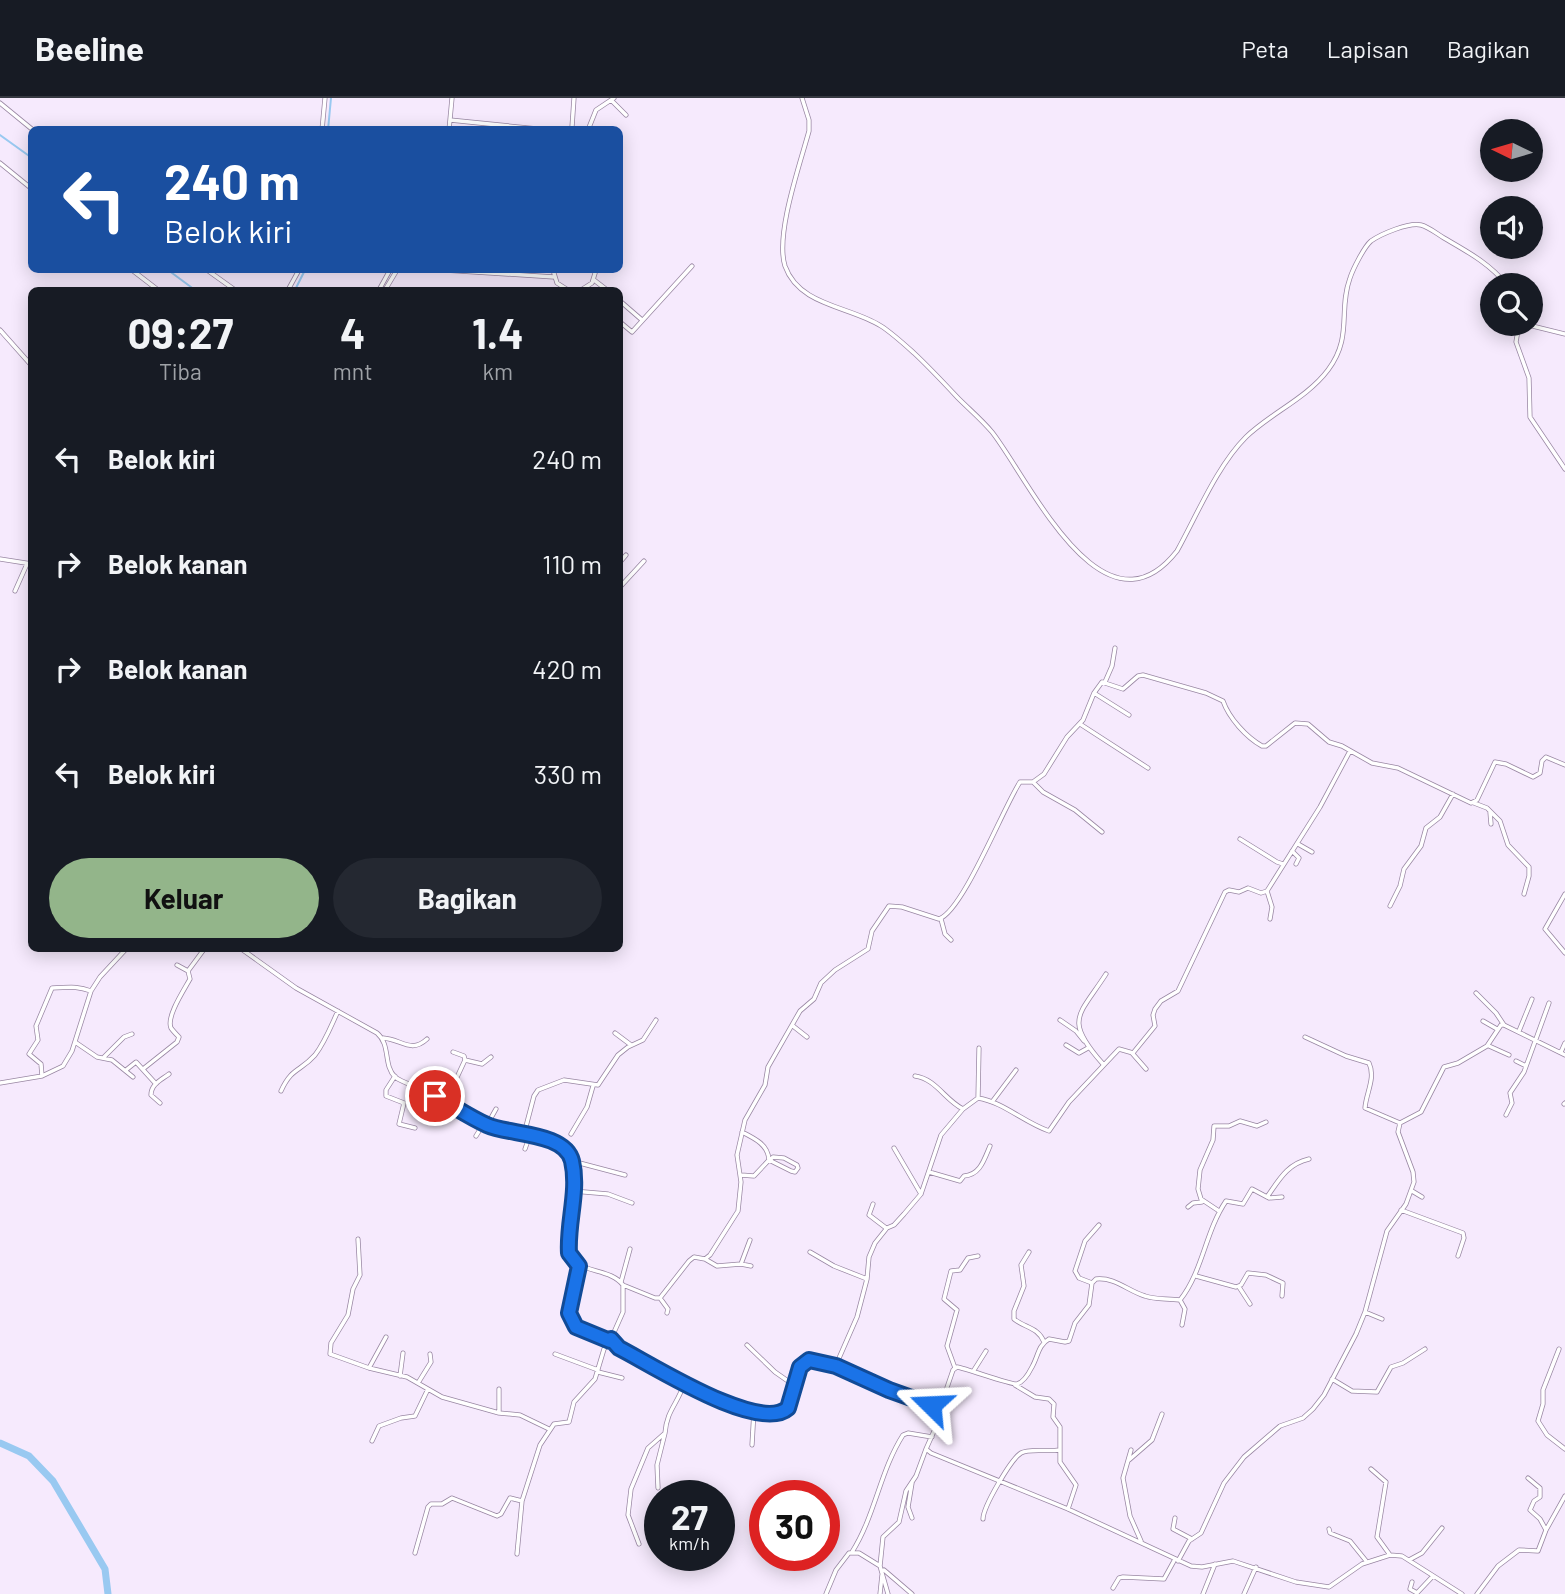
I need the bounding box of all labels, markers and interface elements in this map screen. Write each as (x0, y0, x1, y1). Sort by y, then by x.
text: Beeline (35, 28, 144, 68)
text: Peta (1241, 34, 1289, 63)
text: Lapisan (1327, 34, 1409, 63)
text: Bagikan (1447, 34, 1530, 63)
north arrow (1480, 119, 1544, 182)
map controls (1480, 119, 1543, 336)
text: 240 m (164, 151, 300, 210)
icon: left (49, 154, 140, 245)
button: sound (1480, 196, 1543, 259)
text: Belok kiri (164, 211, 292, 249)
button: search (1480, 273, 1543, 336)
text: 09:27 (127, 307, 233, 357)
text: 4 (340, 307, 365, 357)
text: 1.4 (472, 307, 524, 357)
text: Tiba (159, 357, 202, 385)
text: mnt (333, 357, 373, 385)
text: km (482, 357, 513, 385)
icon: left (49, 440, 87, 478)
text: Belok kiri (108, 443, 215, 474)
text: 240 m (532, 443, 602, 474)
icon: right (49, 545, 87, 583)
text: Belok kanan (108, 548, 247, 579)
text: 110 m (542, 548, 602, 579)
icon: right (49, 650, 87, 688)
text: Belok kanan (108, 653, 247, 684)
text: 420 m (532, 653, 602, 684)
icon: left (49, 755, 87, 793)
text: Belok kiri (108, 758, 215, 789)
text: 330 m (534, 758, 602, 789)
button: Keluar (49, 858, 319, 938)
button: Bagikan (333, 858, 602, 938)
pin (405, 1066, 465, 1126)
icon: arrive (416, 1077, 454, 1115)
position arrow (894, 1368, 968, 1442)
speed limit sign: 30 (749, 1480, 840, 1571)
text: 27 (671, 1495, 708, 1537)
text: km/h (669, 1532, 710, 1554)

